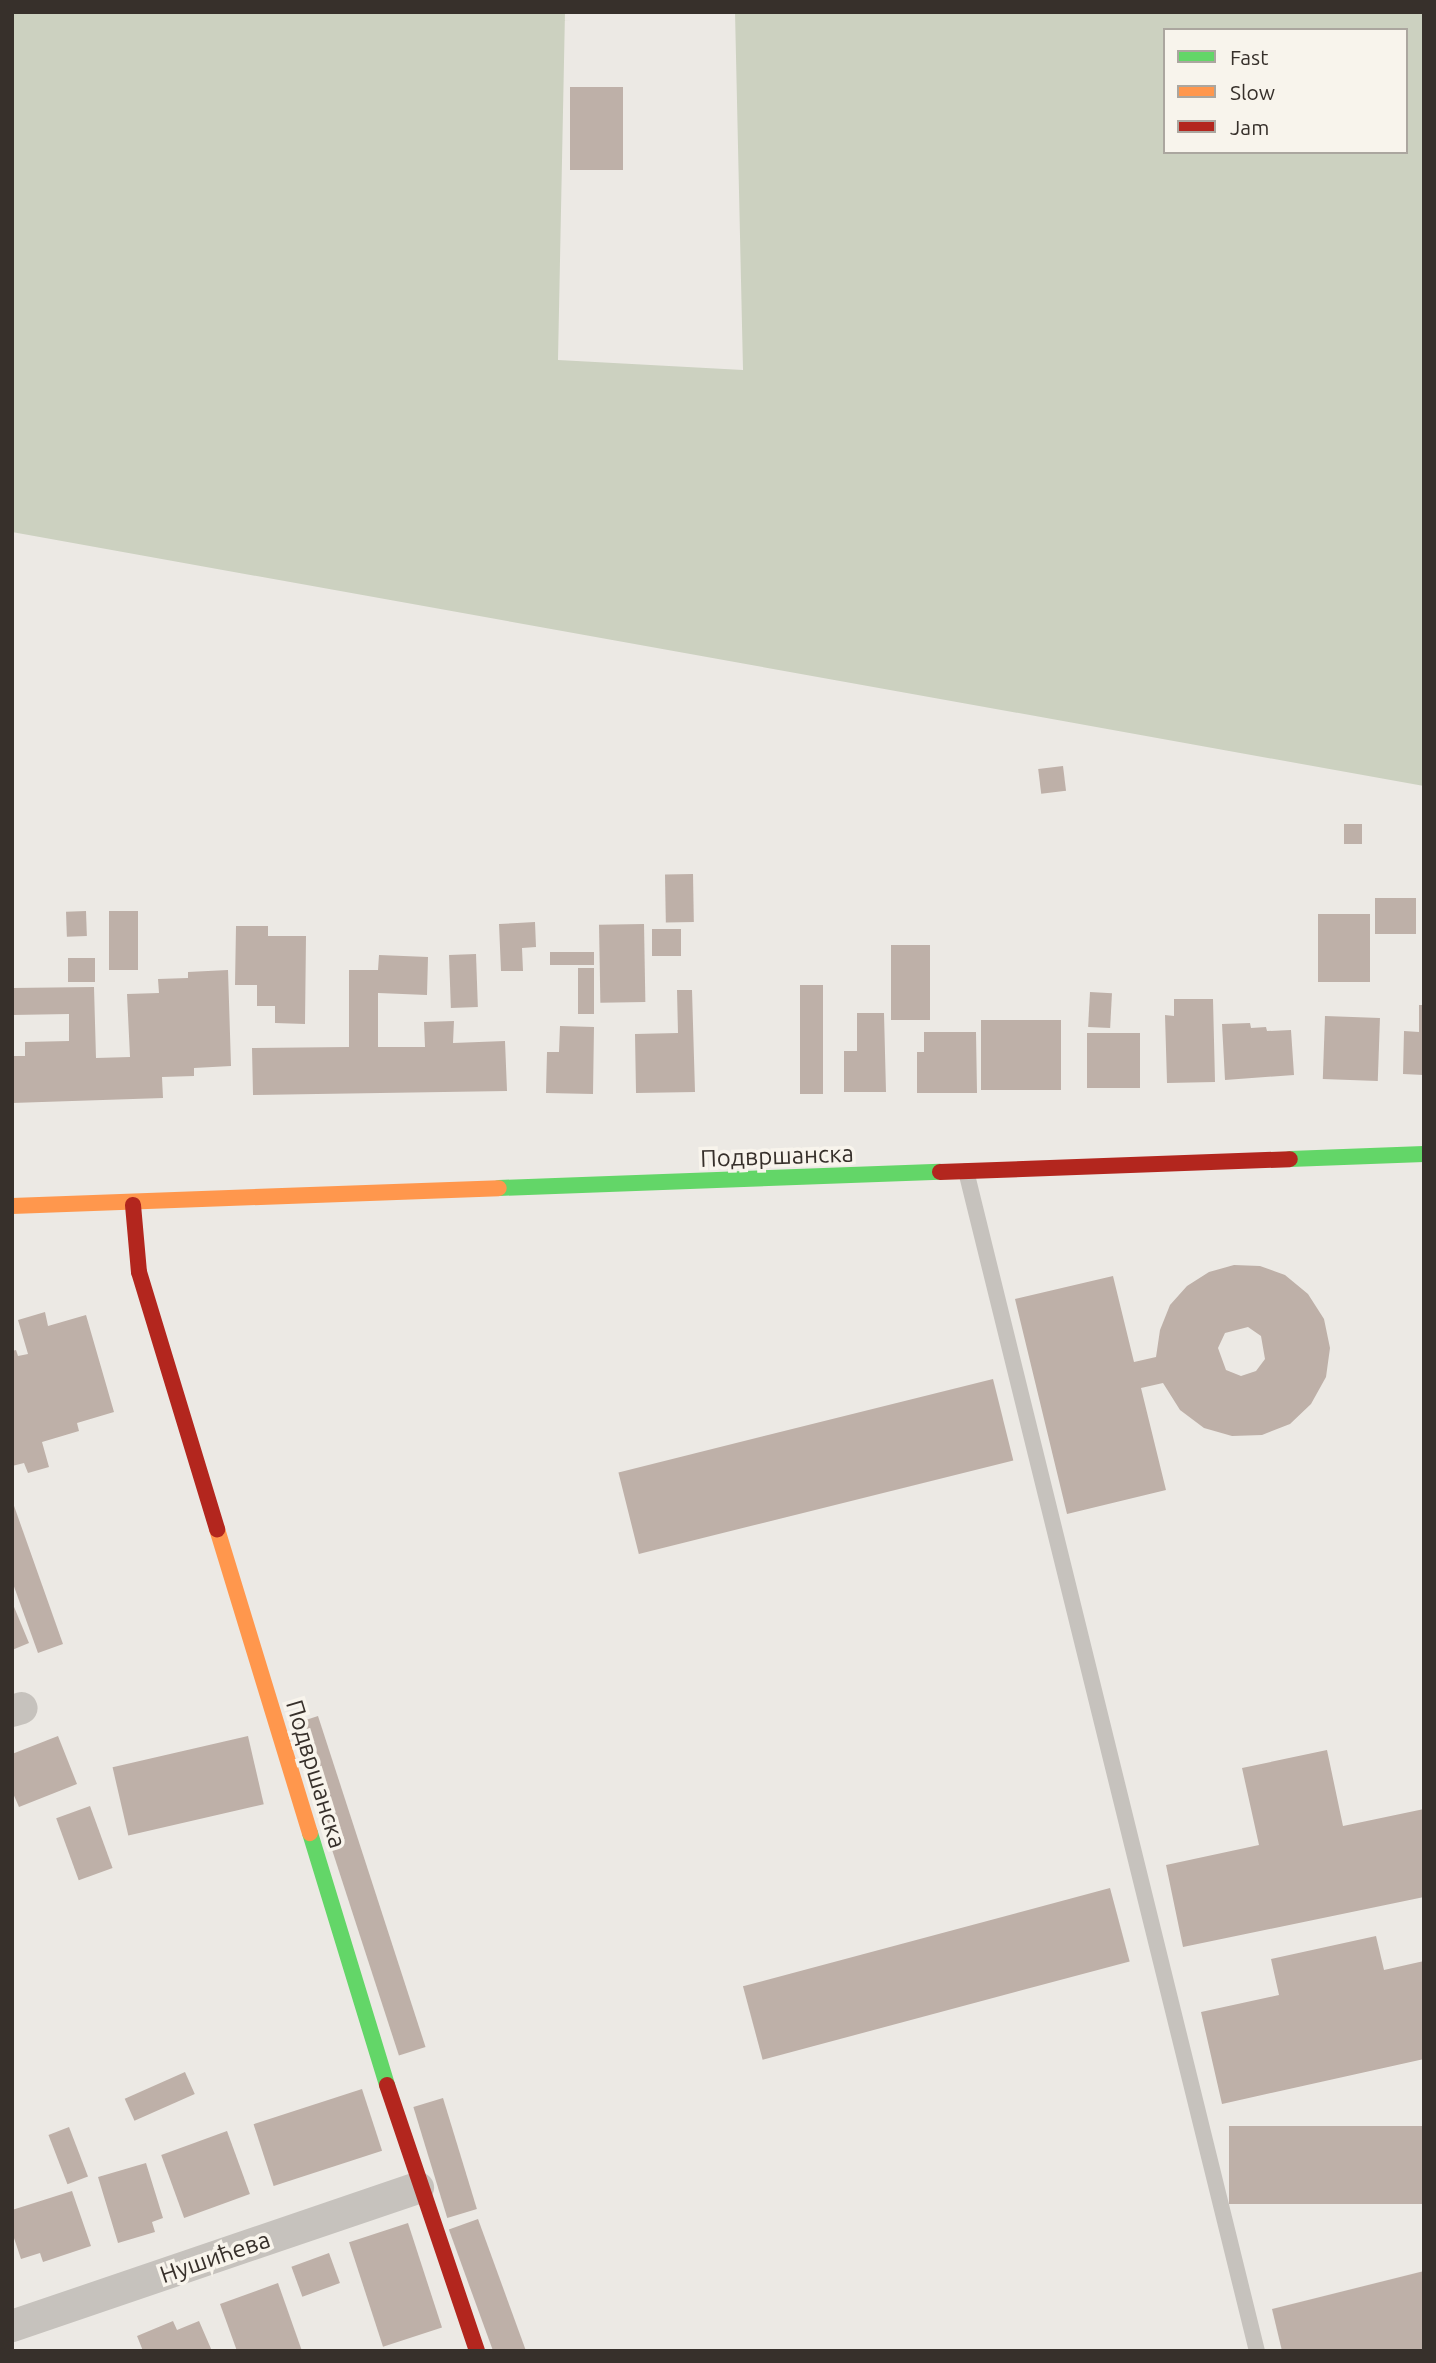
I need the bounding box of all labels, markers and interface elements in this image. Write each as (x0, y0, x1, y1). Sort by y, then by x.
legend (1163, 28, 1408, 154)
text: Fast (1230, 45, 1268, 69)
text: Slow (1230, 80, 1275, 104)
text: Jam (1230, 115, 1269, 139)
street label: Подвршанска (700, 1139, 854, 1173)
street label: Подвршанска (280, 1696, 352, 1852)
street label: Нушићева (156, 2225, 274, 2289)

